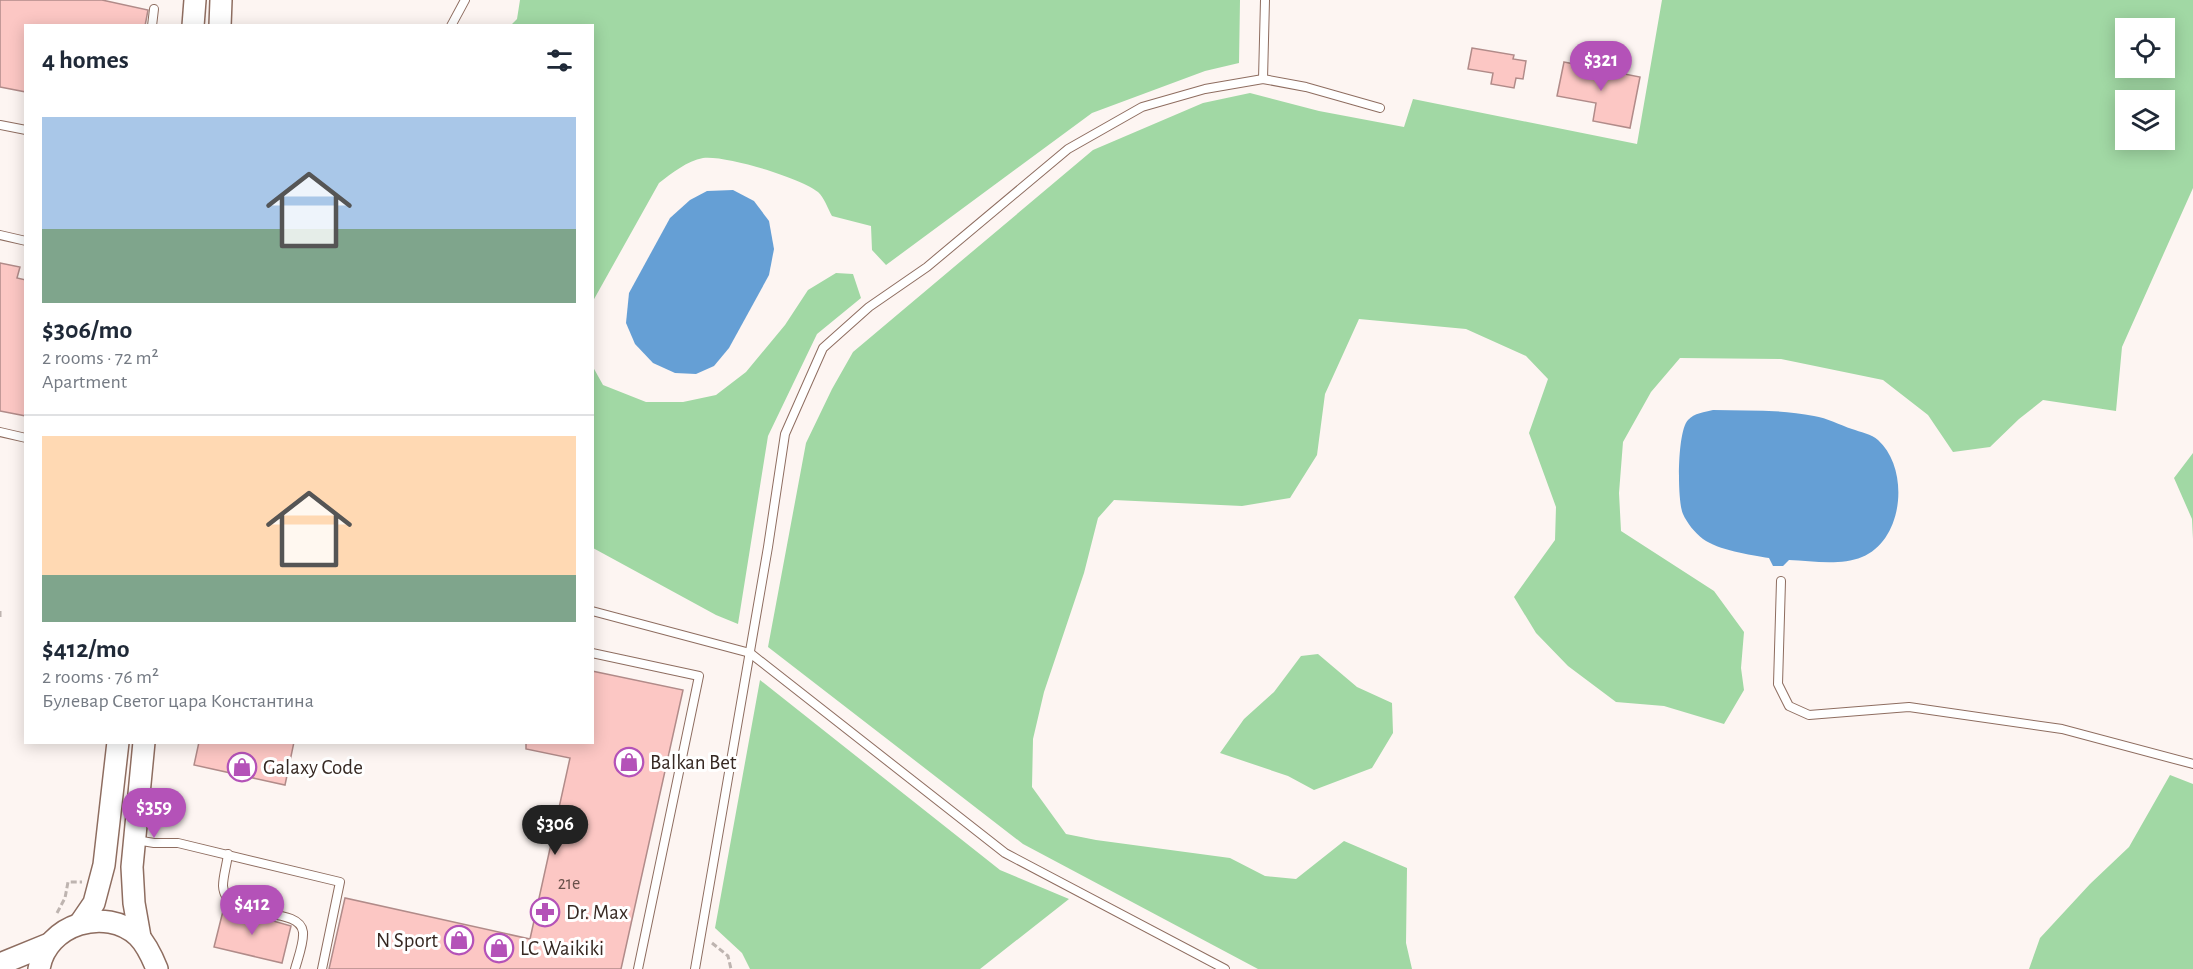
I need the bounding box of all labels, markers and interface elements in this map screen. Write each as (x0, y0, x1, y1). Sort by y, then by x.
map controls (2115, 18, 2175, 150)
button: locate (2115, 18, 2175, 78)
pin: $321 (1565, 41, 1637, 92)
icon: filters (543, 44, 576, 77)
text: 4 homes (42, 47, 129, 73)
text: $321 (1584, 50, 1618, 70)
button: layers (2115, 90, 2175, 150)
icon: home (255, 156, 363, 264)
text: $306/mo (42, 317, 132, 343)
text: 2 rooms · 72 m² (42, 348, 159, 368)
text: Apartment (42, 372, 127, 392)
icon: home (255, 475, 363, 583)
text: $412/mo (42, 636, 130, 662)
text: 2 rooms · 76 m² (42, 667, 159, 687)
text: Булевар Светог цара Константина (42, 691, 314, 711)
shop icon: Balkan Bet (613, 746, 645, 778)
shop icon: Galaxy Code (226, 751, 258, 783)
place label: Balkan Bet (650, 752, 737, 773)
place label: Galaxy Code (263, 757, 363, 778)
pin: $359 (118, 788, 190, 839)
text: $359 (136, 797, 172, 817)
pin: $306 (519, 805, 591, 856)
text: $306 (536, 814, 574, 834)
house number: 21e (558, 875, 580, 893)
pin: $412 (216, 885, 288, 936)
text: $412 (234, 894, 270, 914)
pharmacy icon: Dr. Max (529, 896, 561, 928)
place label: Dr. Max (566, 902, 628, 923)
shop icon: N Sport (443, 924, 475, 956)
place label: N Sport (376, 930, 438, 951)
shop icon: LC Waikiki (483, 932, 515, 964)
place label: LC Waikiki (520, 938, 604, 959)

